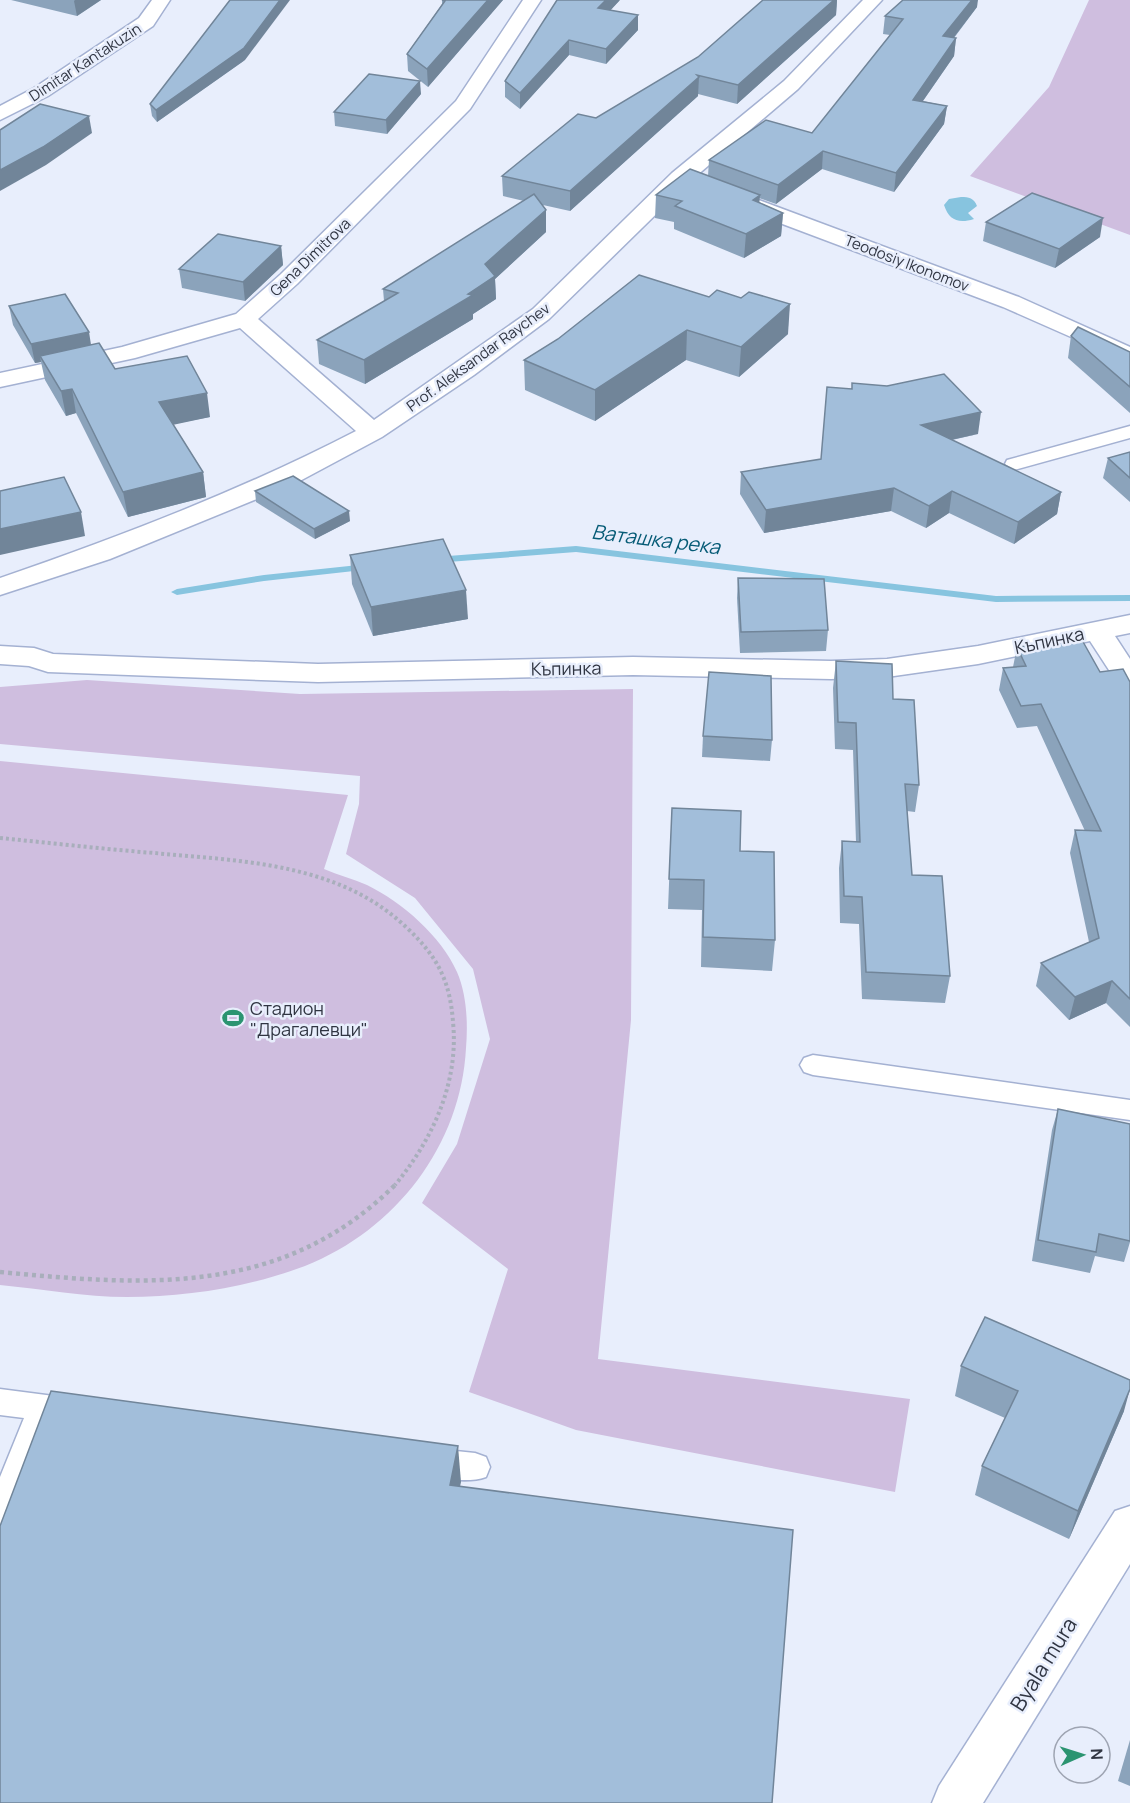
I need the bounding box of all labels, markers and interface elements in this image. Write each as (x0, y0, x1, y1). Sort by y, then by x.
street label: Dimitar Kantakuzin (25, 18, 145, 106)
street label: Gena Dimitrova (265, 213, 355, 301)
street label: Teodosiy Ikonomov (842, 230, 973, 297)
street label: Prof. Aleksandar Raychev (402, 298, 554, 416)
water label: Ваташка река (590, 518, 723, 560)
street label: Къпинка (1012, 621, 1086, 659)
street label: Къпинка (531, 655, 601, 681)
place label: Стадион "Драгалевци" (250, 996, 368, 1041)
sports icon: Стадион "Драгалевци" (221, 1006, 245, 1030)
street label: Byala mura (1003, 1612, 1083, 1716)
north arrow (1052, 1725, 1112, 1785)
text: N (1086, 1748, 1108, 1761)

